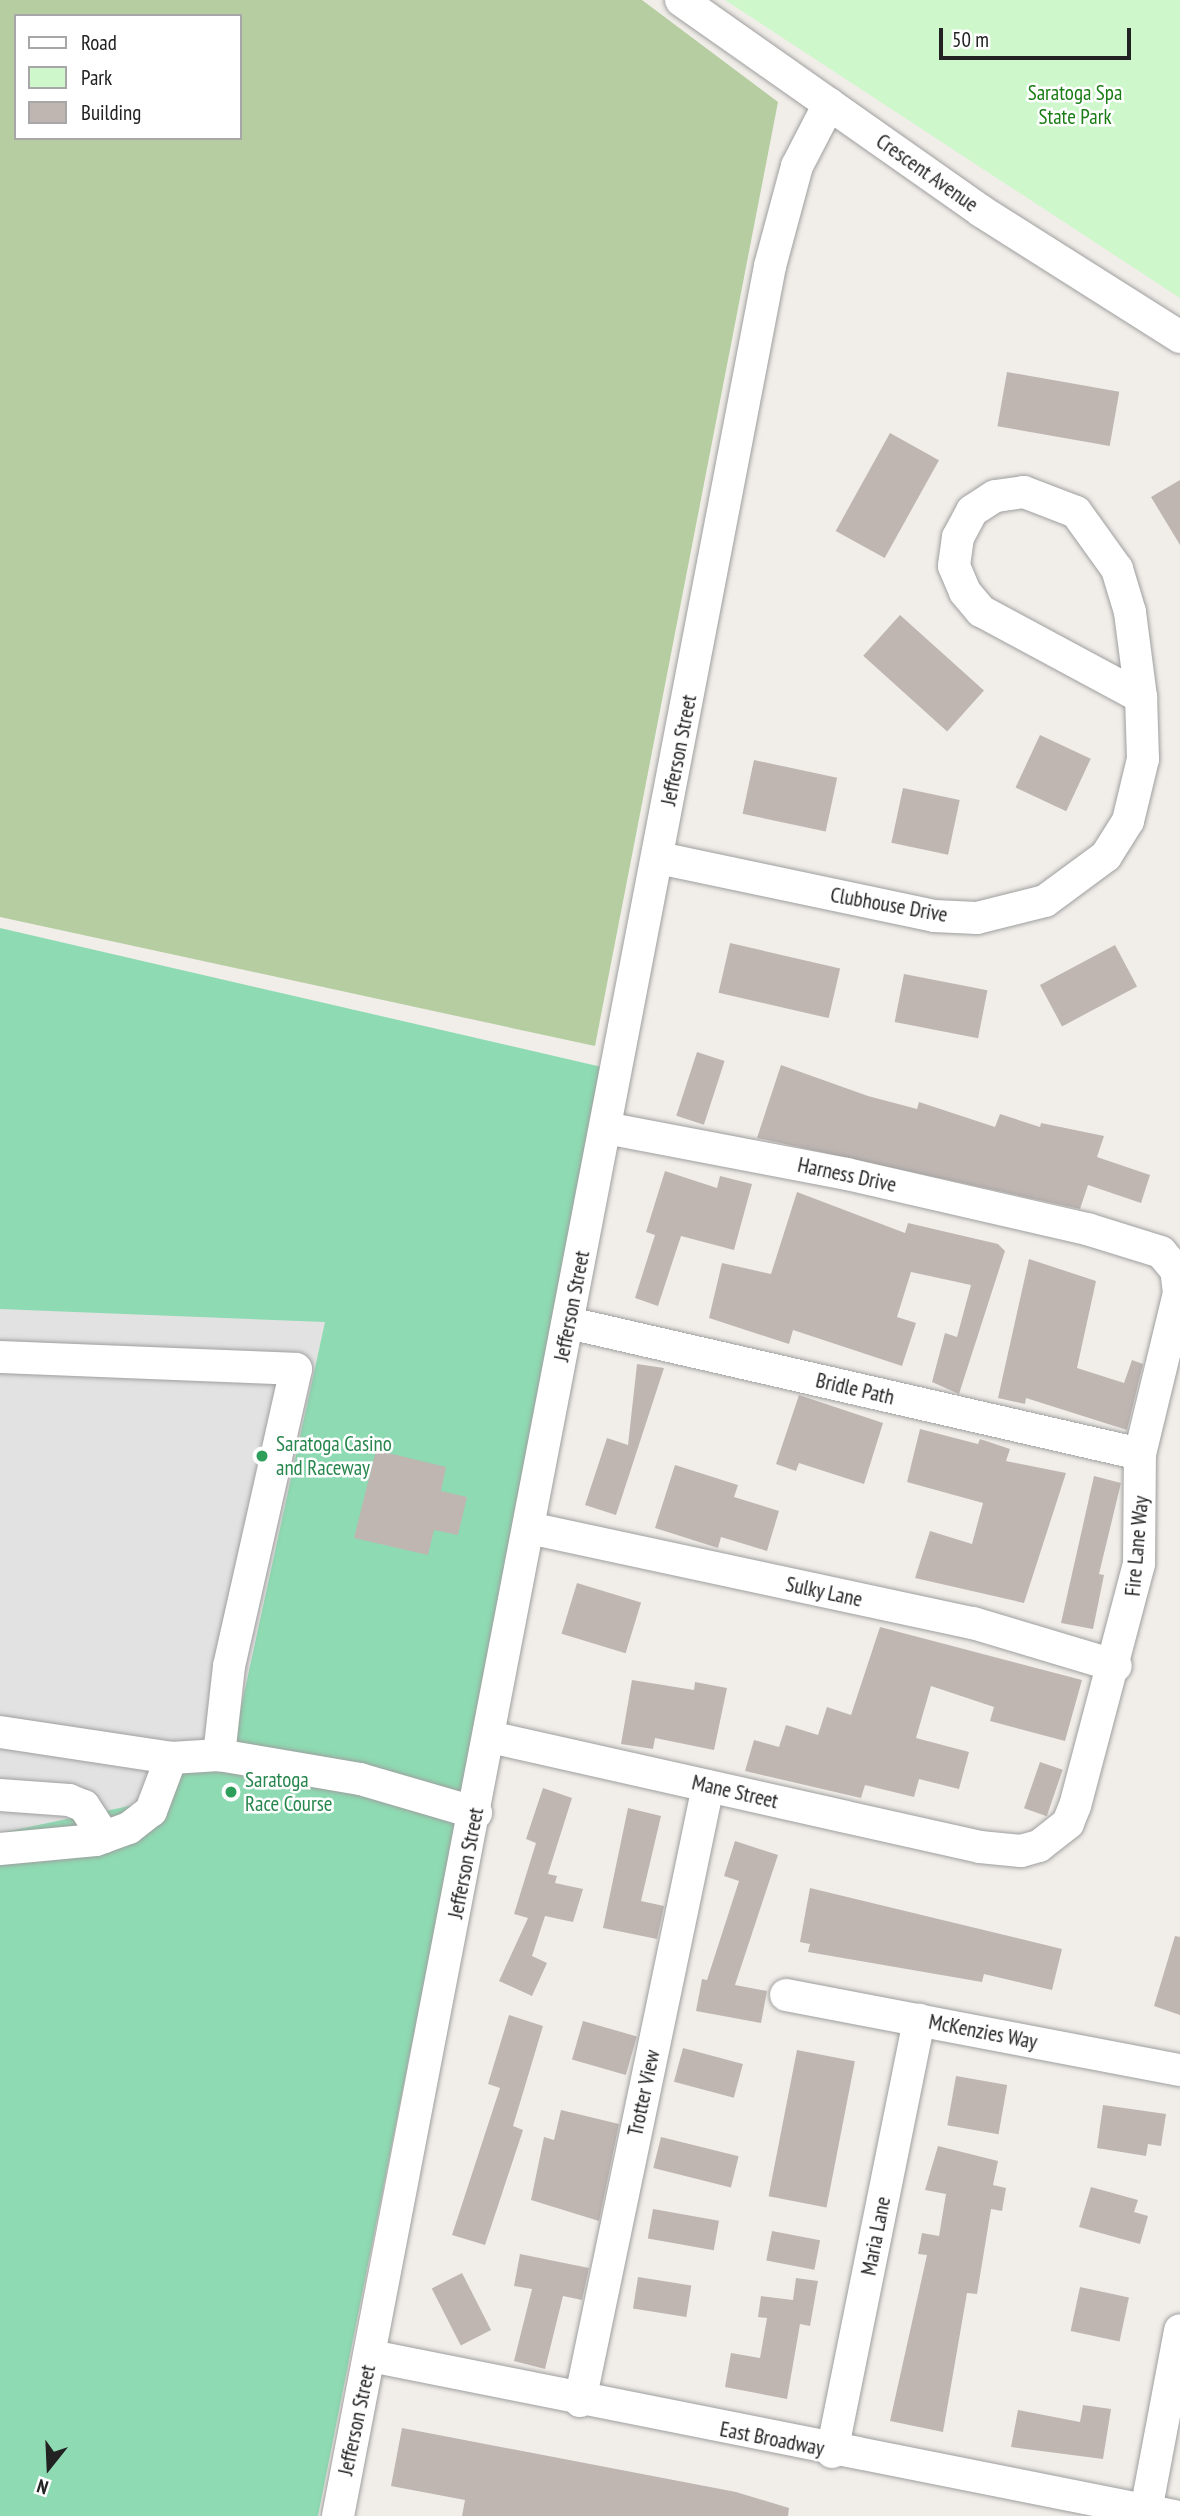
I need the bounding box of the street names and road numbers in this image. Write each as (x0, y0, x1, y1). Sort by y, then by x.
street label: Crescent Avenue (871, 128, 983, 218)
street label: Jefferson Street (656, 693, 702, 807)
street label: Clubhouse Drive (828, 882, 950, 928)
street label: Harness Drive (795, 1152, 899, 1198)
street label: Jefferson Street (549, 1249, 595, 1363)
street label: Bridle Path (813, 1368, 897, 1410)
street label: Fire Lane Way (1120, 1495, 1154, 1597)
street label: Sulky Lane (783, 1572, 865, 1612)
street label: Mane Street (689, 1770, 781, 1814)
street label: Jefferson Street (443, 1806, 489, 1920)
street label: McKenzies Way (926, 2009, 1040, 2055)
street label: Trotter View (623, 2047, 665, 2139)
street label: Maria Lane (856, 2195, 896, 2277)
street label: Jefferson Street (333, 2363, 381, 2477)
street label: East Broadway (718, 2417, 826, 2461)

